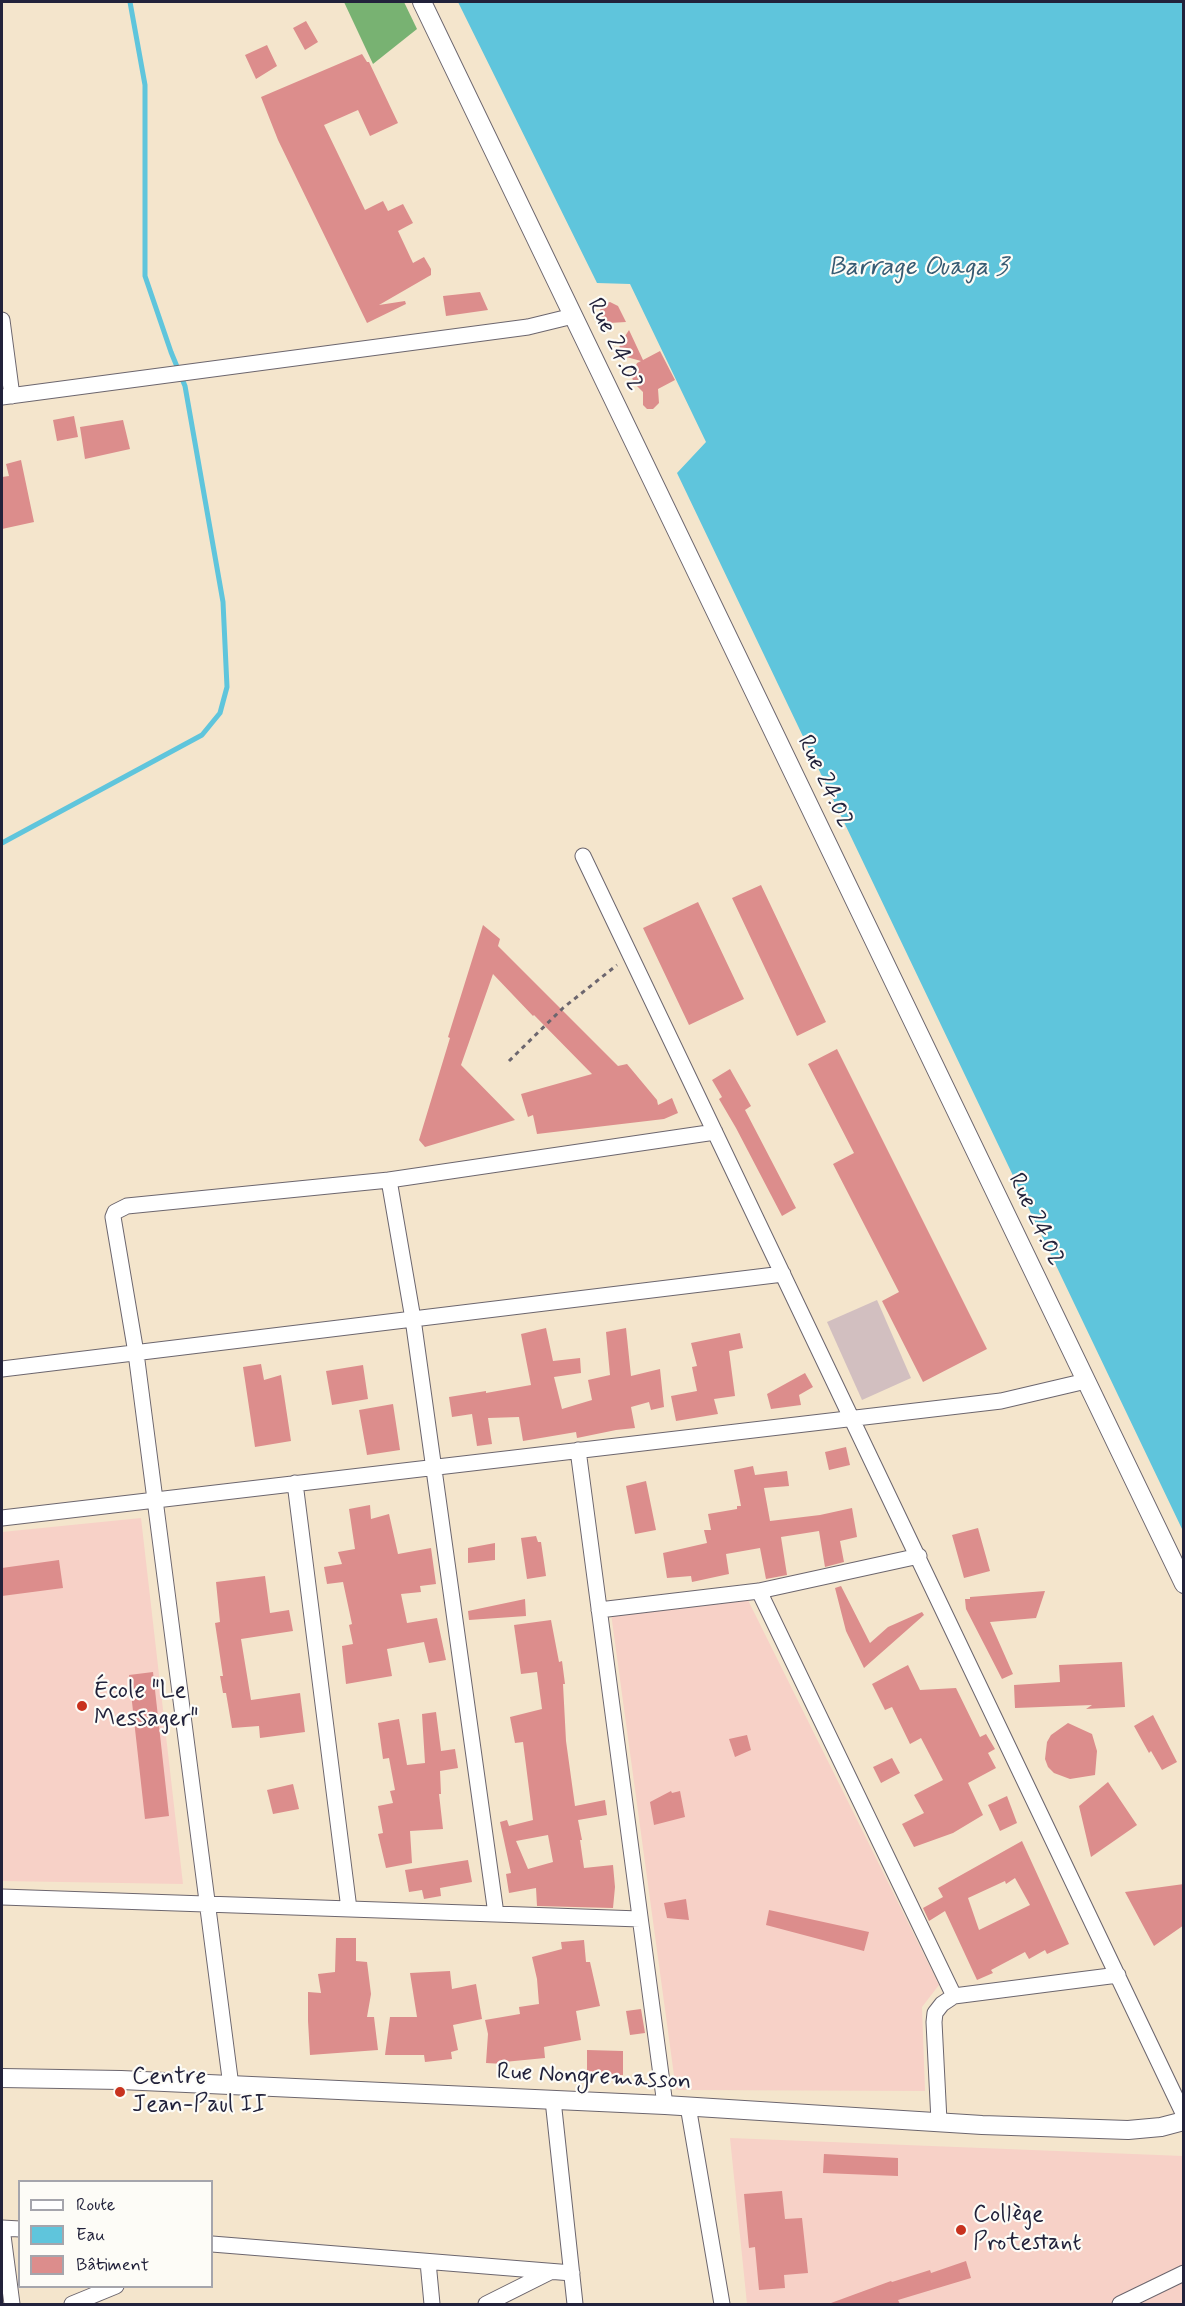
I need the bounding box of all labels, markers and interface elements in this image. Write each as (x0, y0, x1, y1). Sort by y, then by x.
water label: Barrage Ouaga 3 (828, 253, 1008, 285)
street label: Rue 24.02 (579, 294, 649, 396)
street label: Rue 24.02 (789, 731, 859, 833)
street label: Rue 24.02 (1000, 1169, 1070, 1271)
place label: École "Le Messager" (94, 1678, 198, 1734)
marker: École "Le Messager" (75, 1699, 89, 1713)
street label: Rue Nongremasson (496, 2059, 692, 2097)
place label: Centre Jean-Paul II (132, 2064, 267, 2120)
marker: Centre Jean-Paul II (113, 2085, 127, 2099)
legend (18, 2180, 213, 2288)
text: Route (76, 2193, 115, 2217)
place label: Collège Protestant (973, 2202, 1081, 2258)
text: Eau (76, 2223, 105, 2247)
marker: Collège Protestant (954, 2223, 968, 2237)
text: Bâtiment (76, 2253, 149, 2277)

